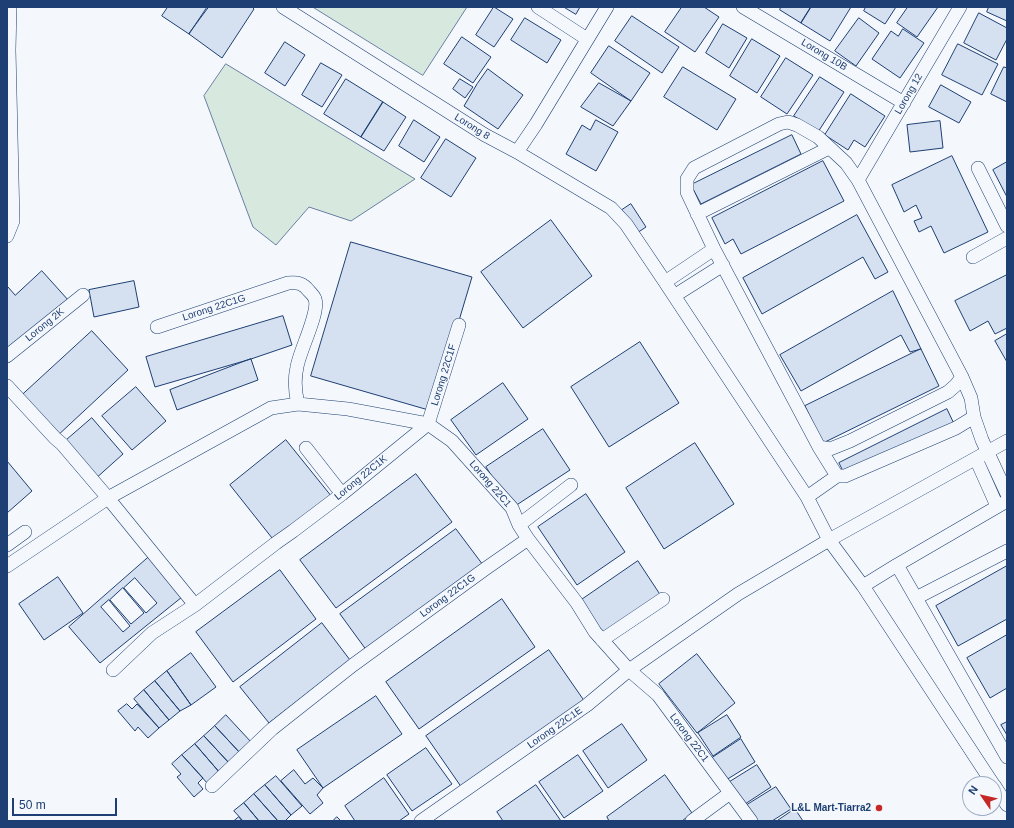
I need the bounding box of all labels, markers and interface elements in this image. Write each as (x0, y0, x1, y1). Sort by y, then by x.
street label: Lorong 10B (799, 37, 849, 73)
street label: Lorong 12 (893, 71, 925, 117)
street label: Lorong 8 (452, 111, 492, 143)
street label: Lorong 22C1G (181, 292, 247, 324)
street label: Lorong 2K (23, 306, 67, 344)
street label: Lorong 22C1F (429, 343, 459, 407)
street label: Lorong 22C1K (332, 453, 390, 503)
street label: Lorong 22C1 (467, 458, 513, 510)
street label: Lorong 22C1G (418, 572, 478, 620)
street label: Lorong 22C1E (525, 705, 585, 751)
street label: Lorong 22C1 (667, 711, 711, 765)
north arrow (962, 776, 1002, 816)
text: N (966, 783, 980, 797)
scale bar (14, 790, 119, 816)
text: 50 m (19, 798, 46, 812)
place label: L&L Mart-Tiarra2 (791, 802, 871, 814)
marker: L&L Mart-Tiarra2 (874, 803, 884, 813)

